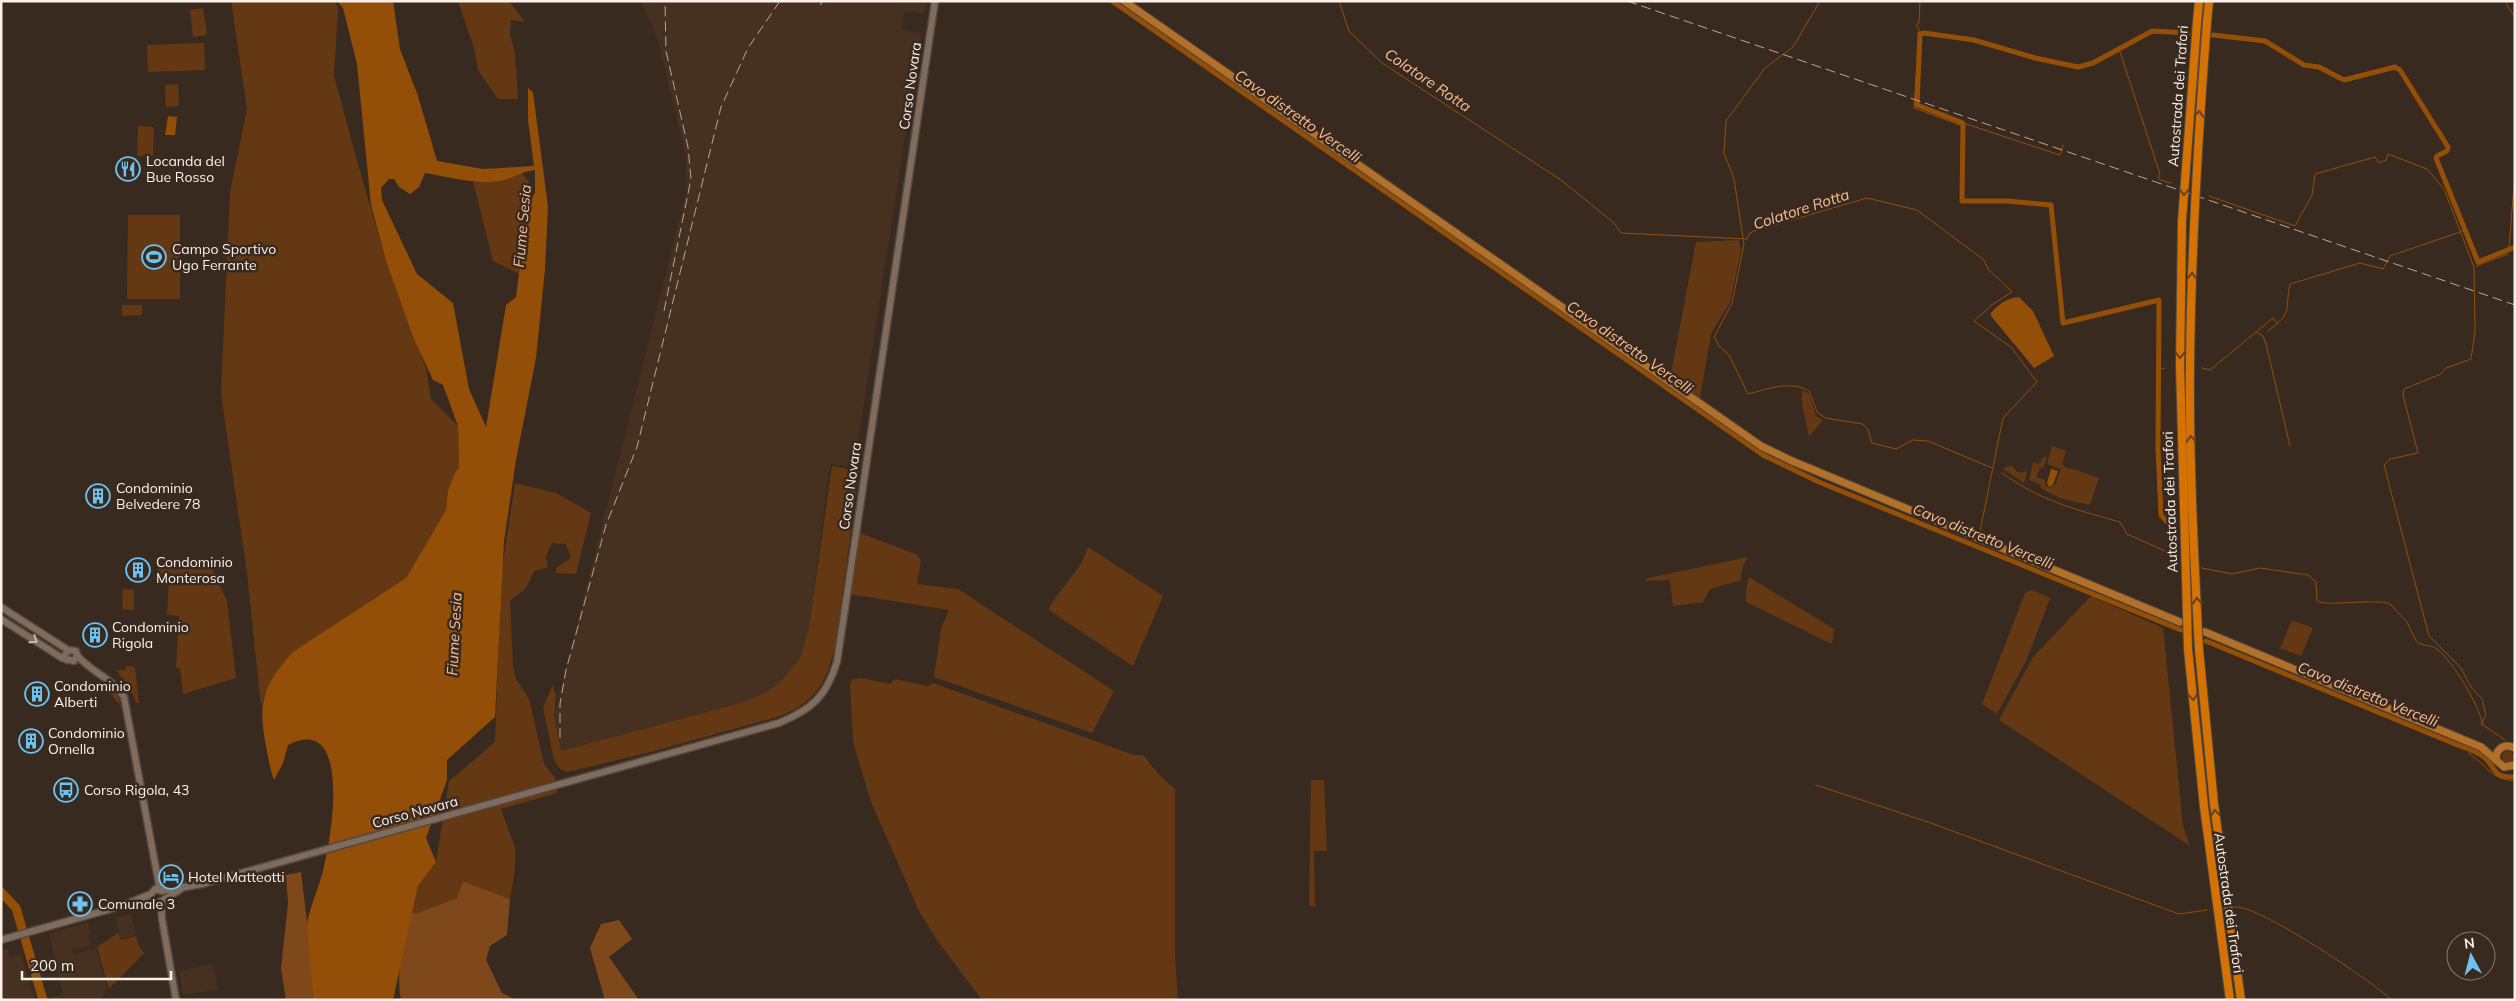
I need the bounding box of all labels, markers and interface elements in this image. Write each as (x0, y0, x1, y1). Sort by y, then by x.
street label: Autostrada dei Trafori (2164, 25, 2192, 167)
street label: Corso Novara (895, 41, 925, 131)
water label: Colatore Rotta (1381, 44, 1475, 116)
water label: Cavo distretto Vercelli (1231, 65, 1365, 167)
one-way arrow (2194, 110, 2205, 118)
place label: Locanda del Bue Rosso (146, 152, 225, 186)
restaurant icon: Locanda del Bue Rosso (115, 156, 141, 182)
water label: Fiume Sesia (509, 184, 535, 268)
water label: Colatore Rotta (1750, 185, 1852, 233)
one-way arrow (2178, 189, 2189, 197)
place label: Campo Sportivo Ugo Ferrante (172, 240, 276, 274)
sports icon: Campo Sportivo Ugo Ferrante (141, 244, 167, 270)
one-way arrow (2187, 272, 2198, 280)
water label: Cavo distretto Vercelli (1563, 296, 1697, 398)
one-way arrow (2175, 351, 2185, 359)
street label: Autostrada dei Trafori (2159, 431, 2181, 573)
one-way arrow (2186, 434, 2196, 442)
street label: Corso Novara (835, 441, 865, 531)
place label: Condominio Belvedere 78 (116, 479, 201, 513)
building icon: Condominio Belvedere 78 (85, 483, 111, 509)
water label: Cavo distretto Vercelli (1910, 499, 2056, 573)
place label: Condominio Monterosa (156, 553, 233, 587)
building icon: Condominio Monterosa (125, 557, 151, 583)
water label: Fiume Sesia (442, 592, 466, 676)
one-way arrow (2191, 597, 2202, 605)
place label: Condominio Rigola (112, 618, 189, 652)
building icon: Condominio Rigola (82, 622, 108, 648)
one-way arrow (28, 634, 38, 643)
water label: Cavo distretto Vercelli (2295, 657, 2441, 731)
place label: Condominio Alberti (54, 677, 131, 711)
building icon: Condominio Alberti (24, 681, 50, 707)
one-way arrow (2187, 694, 2198, 702)
place label: Condominio Ornella (48, 724, 125, 758)
building icon: Condominio Ornella (18, 728, 44, 754)
bus stop icon: Corso Rigola, 43 (53, 777, 79, 803)
place label: Corso Rigola, 43 (84, 781, 190, 799)
street label: Corso Novara (370, 792, 460, 832)
one-way arrow (2210, 808, 2221, 816)
street label: Autostrada dei Trafori (2210, 832, 2248, 974)
hotel icon: Hotel Matteotti (158, 864, 184, 890)
place label: Hotel Matteotti (188, 868, 285, 886)
pharmacy icon: Comunale 3 (67, 891, 93, 917)
place label: Comunale 3 (98, 895, 175, 913)
north arrow (2446, 931, 2496, 981)
text: N (2463, 934, 2476, 953)
scale bar (22, 948, 171, 980)
text: 200 m (30, 956, 74, 975)

